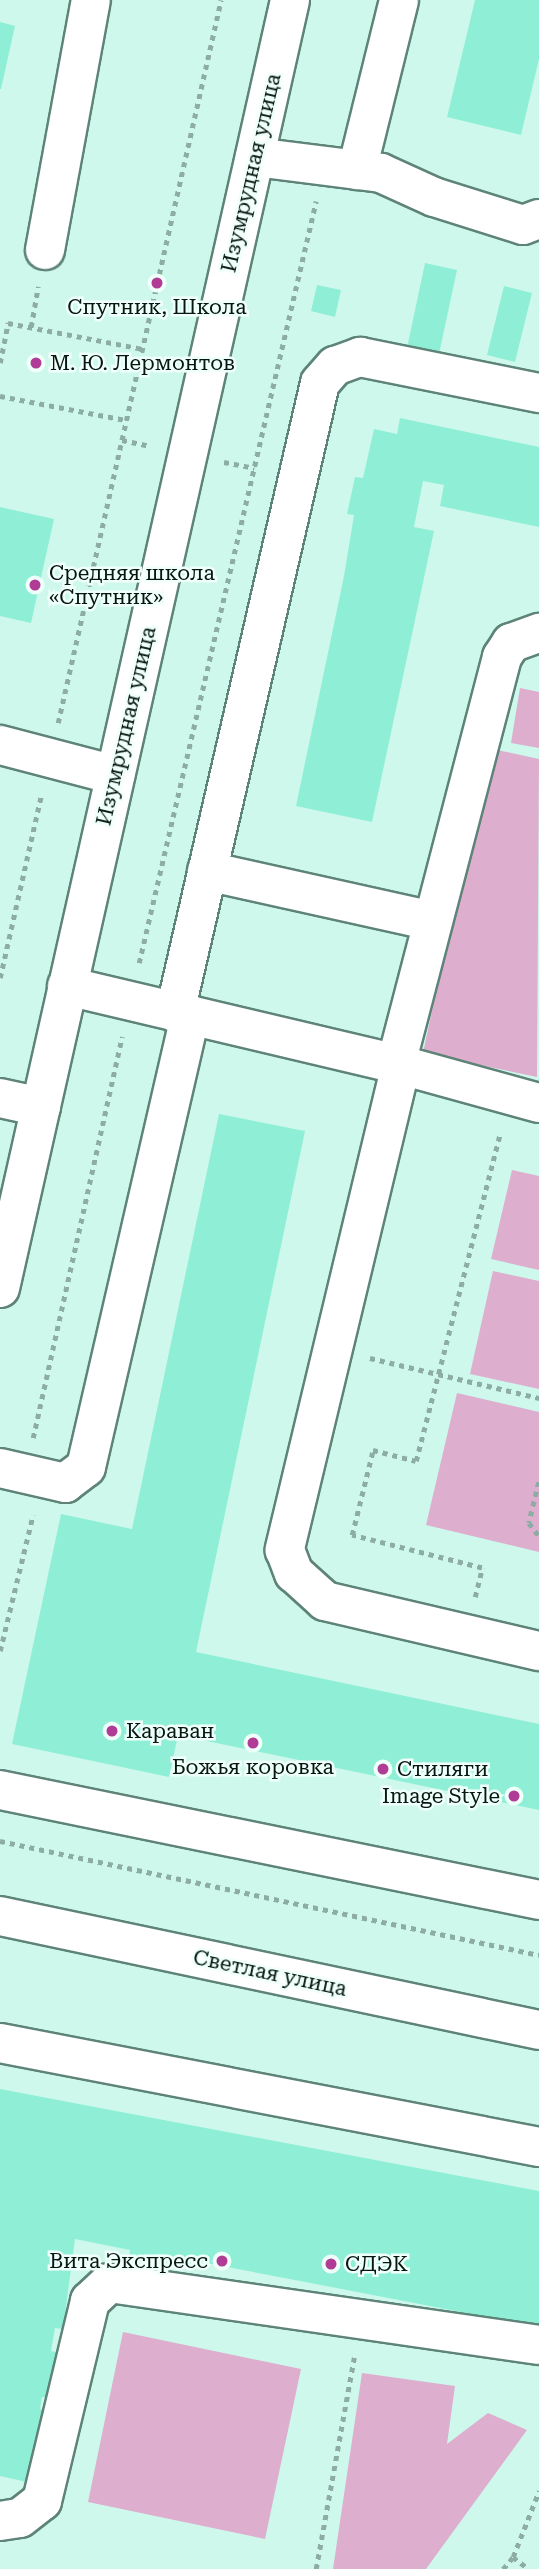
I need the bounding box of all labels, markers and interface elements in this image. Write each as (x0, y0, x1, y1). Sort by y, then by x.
street label: Изумрудная улица (216, 71, 286, 275)
marker: Спутник, Школа (149, 275, 165, 291)
place label: Спутник, Школа (67, 294, 247, 320)
place label: М. Ю. Лермонтов (50, 350, 235, 376)
marker: М. Ю. Лермонтов (28, 355, 44, 371)
place label: Средняя школа «Спутник» (49, 560, 215, 610)
marker: Средняя школа «Спутник» (27, 577, 43, 593)
street label: Изумрудная улица (91, 624, 161, 828)
place label: Караван (126, 1718, 214, 1744)
marker: Караван (104, 1723, 120, 1739)
marker: Божья коровка (245, 1735, 261, 1751)
place label: Божья коровка (172, 1754, 334, 1780)
place label: Стиляги (397, 1756, 488, 1782)
marker: Стиляги (375, 1761, 391, 1777)
place label: Image Style (382, 1783, 500, 1809)
marker: Image Style (506, 1788, 522, 1804)
street label: Светлая улица (191, 1944, 349, 2002)
place label: Вита Экспресс (49, 2248, 208, 2274)
place label: СДЭК (345, 2251, 408, 2277)
marker: Вита Экспресс (214, 2253, 230, 2269)
marker: СДЭК (323, 2256, 339, 2272)

